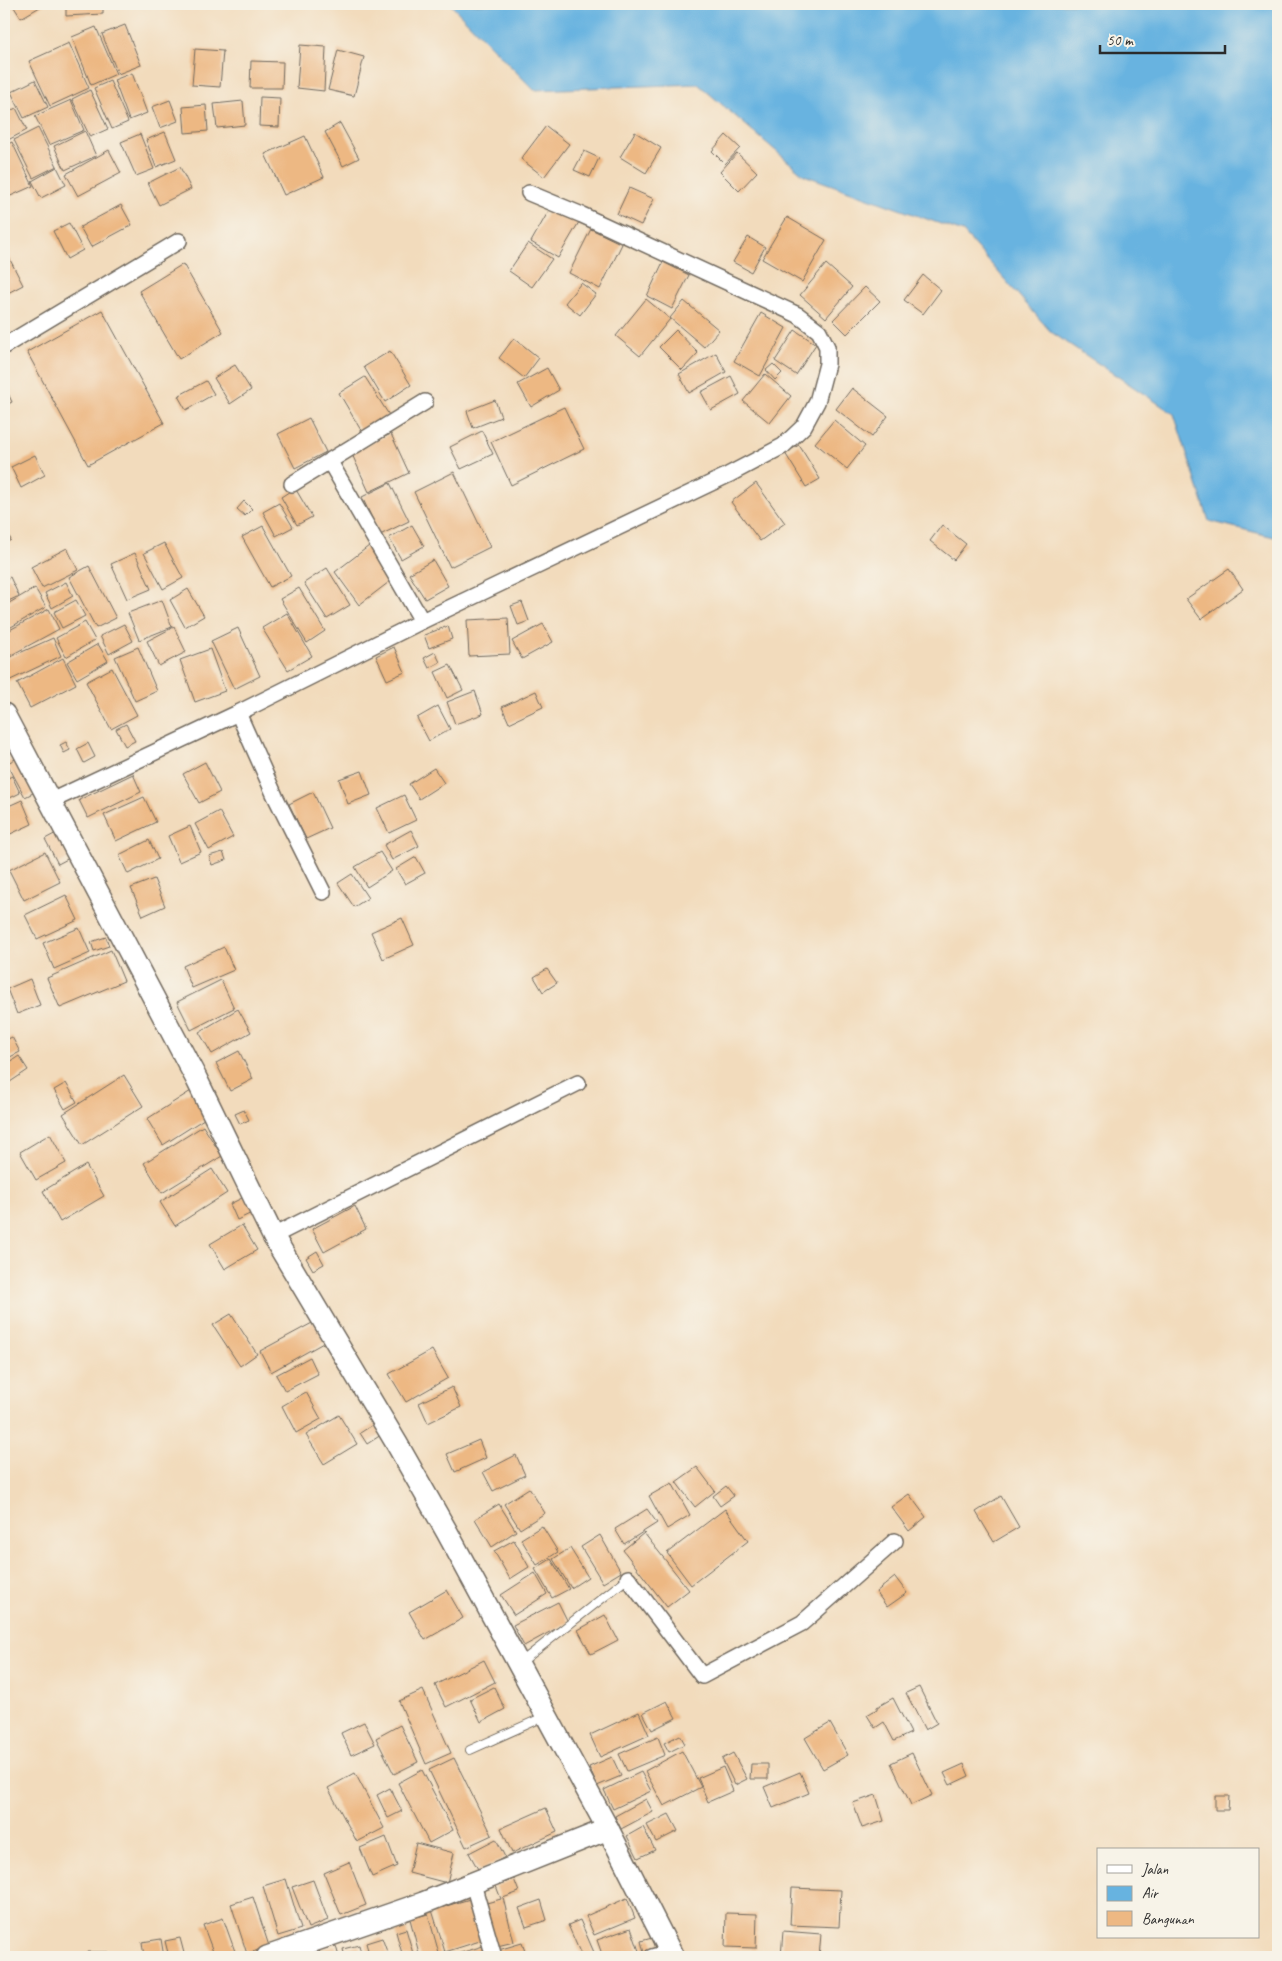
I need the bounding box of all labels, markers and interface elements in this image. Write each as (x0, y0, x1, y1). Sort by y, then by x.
scale bar (1100, 22, 1224, 54)
text: 50 m (1107, 31, 1134, 50)
legend (1097, 1848, 1260, 1938)
text: Jalan (1141, 1860, 1169, 1879)
text: Air (1142, 1884, 1159, 1903)
text: Bangunan (1142, 1910, 1195, 1929)

